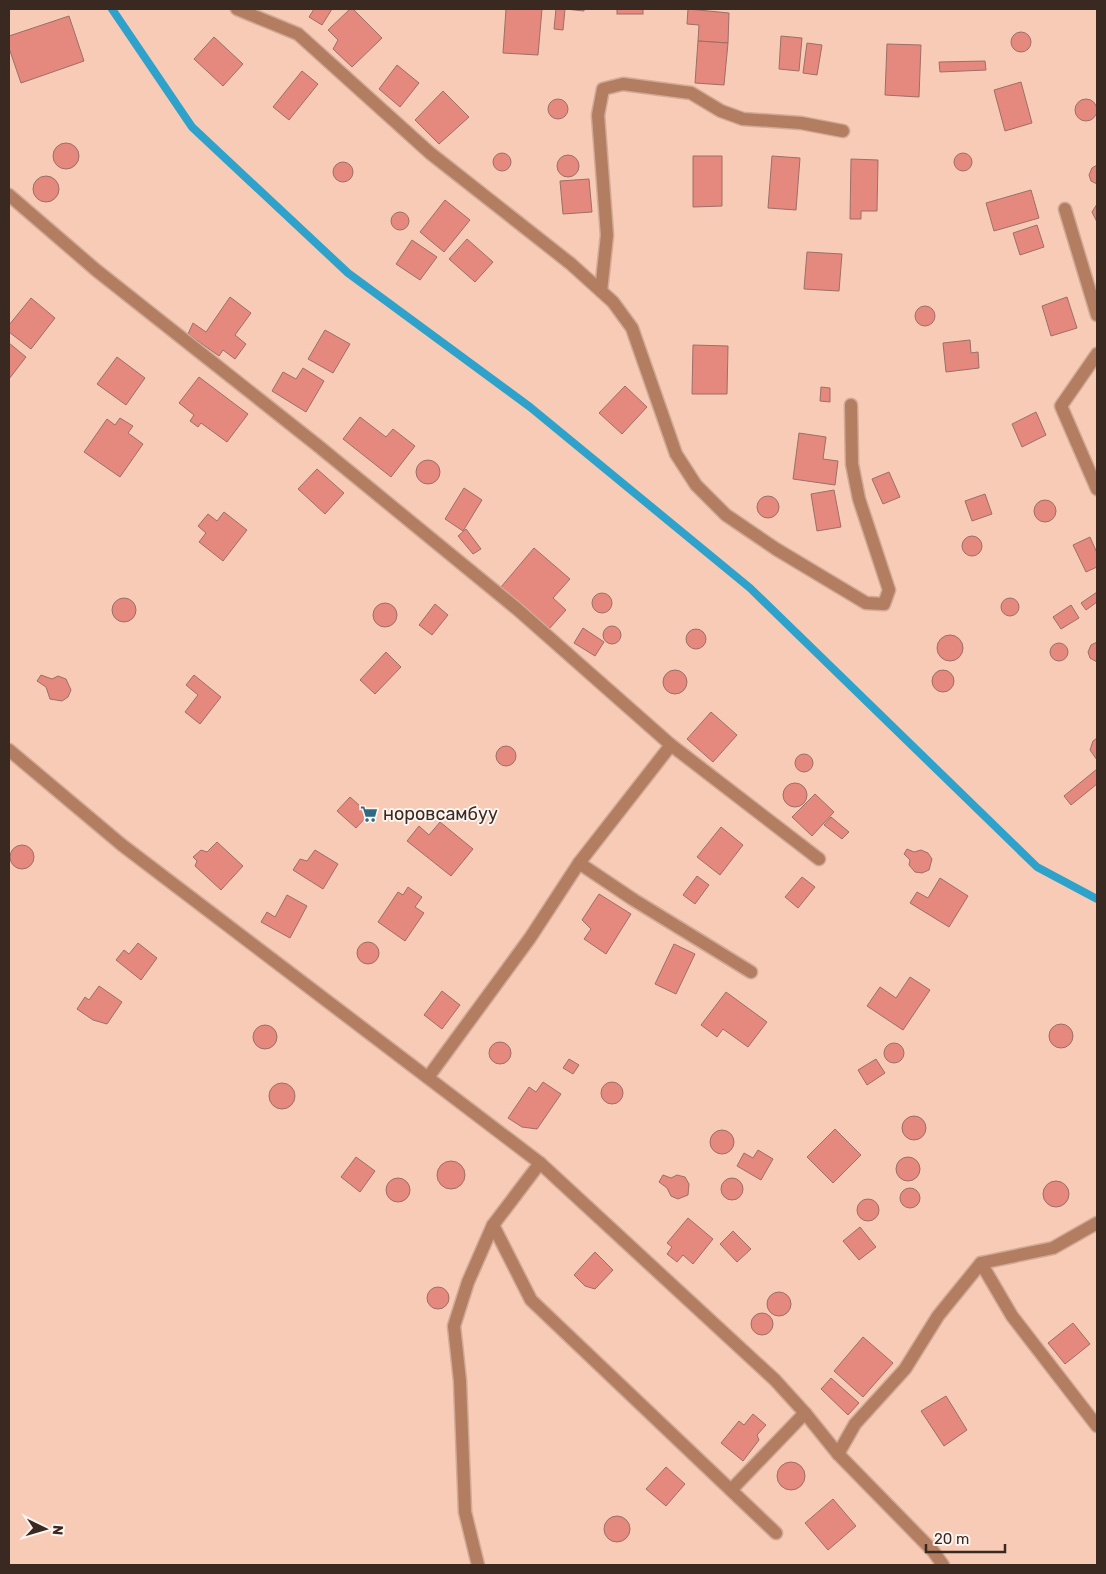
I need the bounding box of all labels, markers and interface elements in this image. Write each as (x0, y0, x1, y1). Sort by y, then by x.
place label: норовсамбуу (383, 803, 498, 825)
supermarket icon: норовсамбуу (359, 804, 379, 824)
north arrow (20, 1504, 70, 1554)
scale bar (926, 1522, 1005, 1554)
text: N (49, 1524, 66, 1536)
text: 20 m (934, 1530, 969, 1548)

